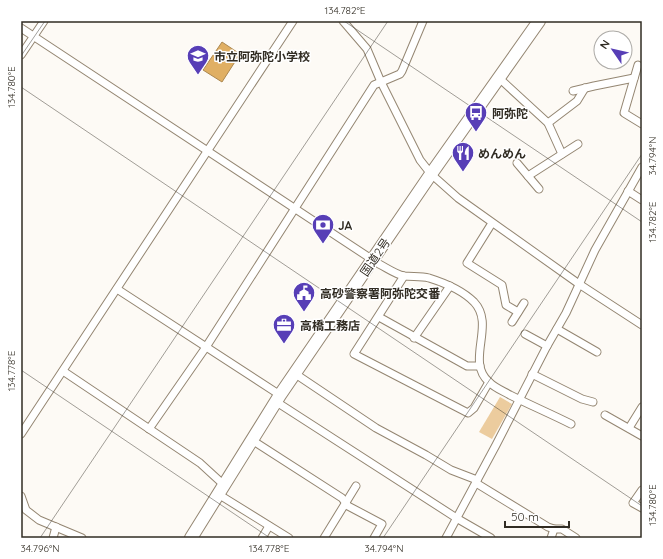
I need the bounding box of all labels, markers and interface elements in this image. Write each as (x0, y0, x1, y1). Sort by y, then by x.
text: 134.782°E (324, 4, 366, 17)
north arrow (593, 30, 633, 70)
text: N (597, 37, 613, 52)
school or university icon: 市立阿弥陀小学校 (185, 43, 211, 76)
place label: 市立阿弥陀小学校 (214, 49, 310, 64)
text: 134.780°E (5, 66, 18, 108)
bus stop icon: 阿弥陀 (463, 100, 489, 133)
place label: 阿弥陀 (492, 106, 528, 121)
text: 34.794°N (646, 137, 659, 175)
restaurant icon: めんめん (450, 140, 476, 173)
place label: めんめん (478, 146, 526, 161)
text: 134.782°E (646, 201, 659, 243)
bank icon: JA (310, 212, 336, 245)
place label: JA (338, 218, 352, 233)
street label: 国道2号 (357, 235, 393, 279)
public building icon: 高砂警察署阿弥陀交番 (291, 280, 317, 313)
place label: 高砂警察署阿弥陀交番 (320, 286, 441, 301)
office icon: 高橋工務店 (271, 312, 297, 345)
place label: 高橋工務店 (300, 318, 360, 333)
text: 134.778°E (5, 350, 18, 391)
text: 134.780°E (646, 484, 659, 526)
scale bar (505, 503, 569, 529)
text: 50 m (511, 509, 539, 524)
text: 34.796°N (20, 542, 60, 555)
text: 134.778°E (249, 542, 290, 555)
text: 34.794°N (365, 542, 403, 555)

